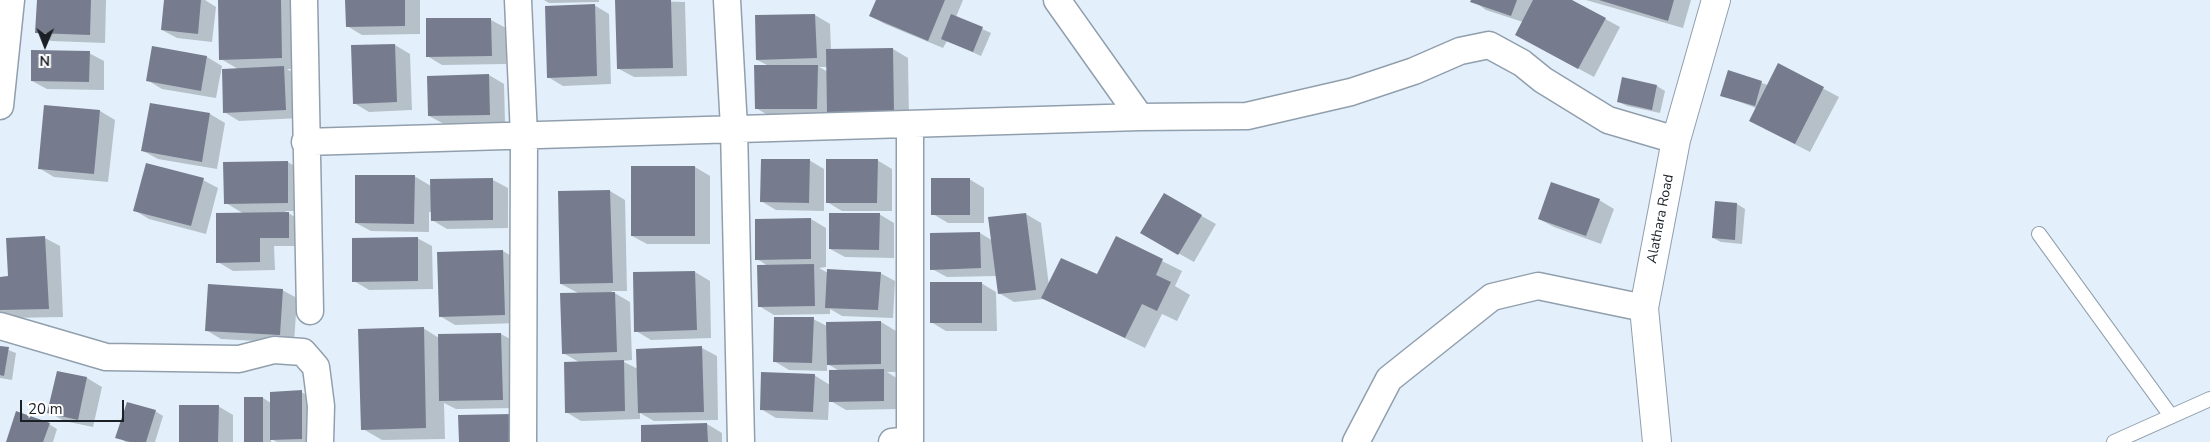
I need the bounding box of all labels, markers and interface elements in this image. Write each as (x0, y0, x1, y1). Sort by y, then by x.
north arrow (20, 20, 70, 70)
text: N (39, 51, 50, 70)
street label: Alathara Road (1644, 173, 1678, 265)
scale bar (22, 390, 126, 422)
text: 20 m (28, 399, 63, 419)

